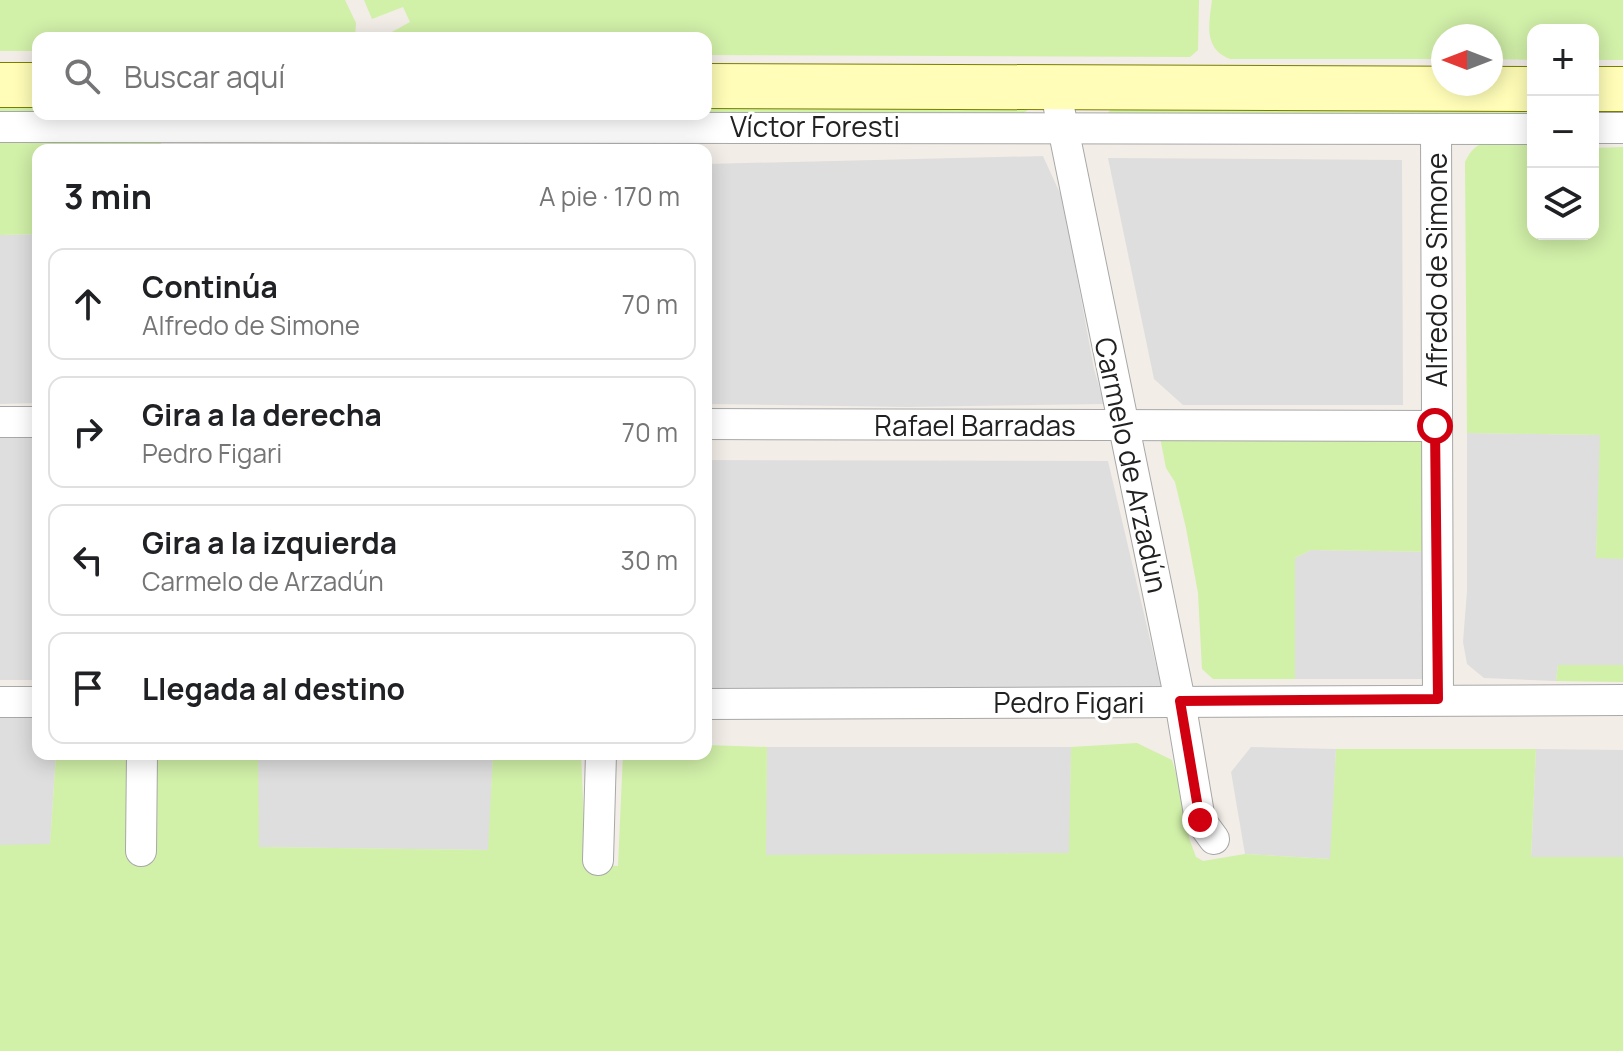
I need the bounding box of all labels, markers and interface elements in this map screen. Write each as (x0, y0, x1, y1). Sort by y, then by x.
north arrow (1431, 24, 1503, 96)
map controls (1527, 24, 1599, 240)
button: + (1527, 24, 1599, 96)
search box (32, 32, 712, 120)
icon: search (60, 54, 104, 98)
text: Buscar aquí (124, 56, 285, 97)
button: − (1527, 96, 1599, 168)
street label: Víctor Foresti (730, 107, 900, 145)
street label: Alfredo de Simone (1417, 153, 1455, 387)
button: layers (1527, 168, 1599, 240)
text: 3 min (64, 173, 152, 219)
text: A pie · 170 m (539, 178, 680, 214)
text: Continúa (142, 266, 278, 307)
icon: ahead (66, 282, 110, 326)
text: 70 m (622, 286, 678, 322)
text: Alfredo de Simone (142, 307, 360, 343)
street label: Carmelo de Arzadún (1086, 334, 1178, 596)
text: Gira a la derecha (142, 394, 382, 435)
street label: Rafael Barradas (874, 406, 1076, 444)
route start (1417, 408, 1453, 444)
icon: right (66, 410, 110, 454)
text: 70 m (622, 414, 678, 450)
text: Pedro Figari (142, 435, 282, 471)
text: Gira a la izquierda (142, 522, 397, 563)
icon: left (66, 538, 110, 582)
text: 30 m (621, 542, 678, 578)
text: Carmelo de Arzadún (142, 563, 384, 599)
icon: arrive (66, 666, 110, 710)
text: Llegada al destino (142, 668, 405, 709)
street label: Pedro Figari (993, 683, 1145, 721)
route end (1182, 802, 1218, 838)

